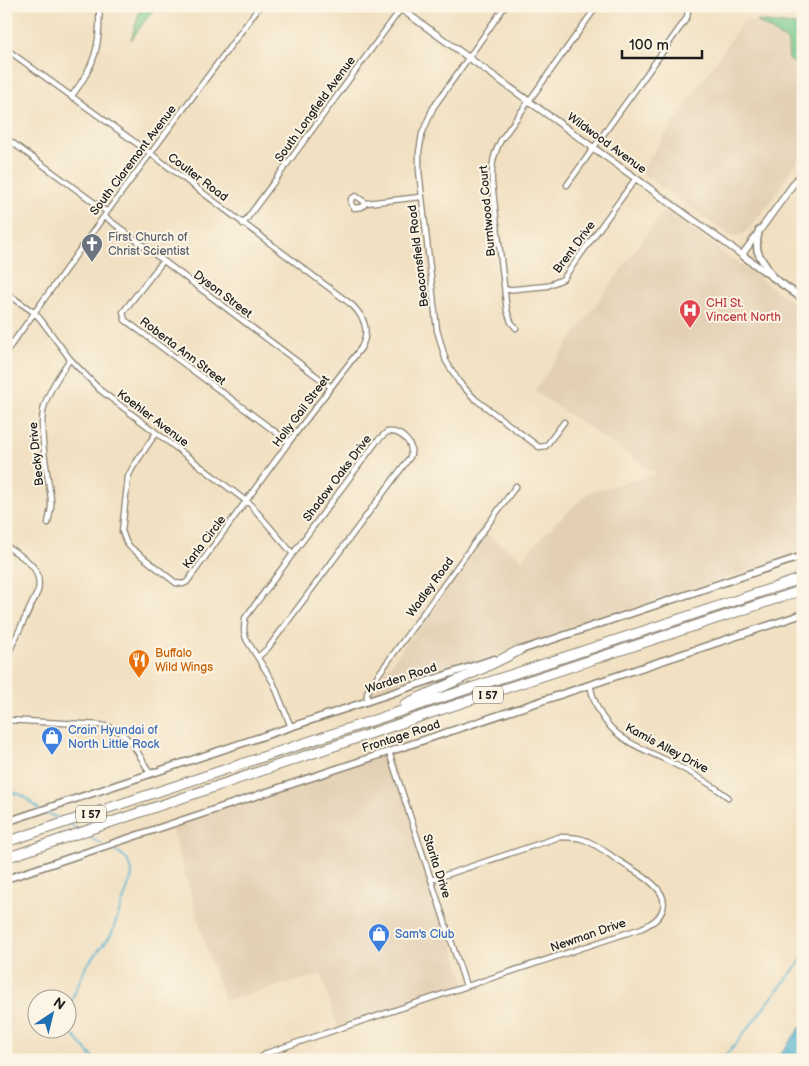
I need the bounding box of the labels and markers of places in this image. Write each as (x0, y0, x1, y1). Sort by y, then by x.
place label: First Church of Christ Scientist (108, 230, 190, 259)
church icon: First Church of Christ Scientist (80, 232, 104, 263)
place label: CHI St. Vincent North (706, 296, 781, 325)
hospital icon: CHI St. Vincent North (678, 298, 702, 329)
place label: Buffalo Wild Wings (155, 646, 213, 675)
restaurant icon: Buffalo Wild Wings (127, 648, 151, 679)
place label: Crain Hyundai of North Little Rock (68, 723, 160, 752)
shop icon: Crain Hyundai of North Little Rock (40, 725, 64, 756)
shop icon: Sam's Club (367, 922, 391, 953)
place label: Sam's Club (395, 927, 455, 942)

